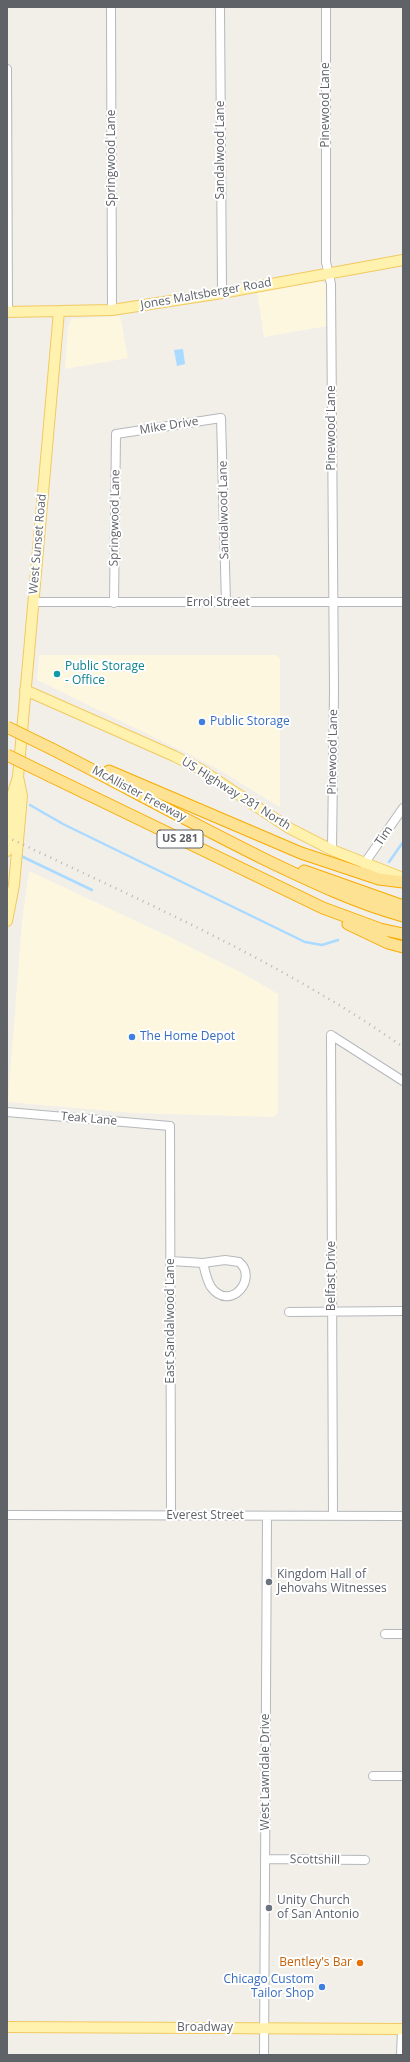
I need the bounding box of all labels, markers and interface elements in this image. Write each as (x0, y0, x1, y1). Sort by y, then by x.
street label: Pinewood Lane (319, 62, 333, 148)
street label: Sandalwood Lane (214, 101, 228, 199)
street label: Springwood Lane (105, 110, 119, 206)
street label: Jones Maltsberger Road (139, 275, 273, 313)
street label: Pinewood Lane (325, 385, 339, 471)
street label: Mike Drive (139, 414, 199, 438)
street label: Sandalwood Lane (216, 460, 232, 560)
street label: Springwood Lane (107, 469, 123, 567)
street label: West Sunset Road (26, 493, 50, 595)
street label: Errol Street (186, 596, 250, 610)
place label: Public Storage - Office (65, 660, 145, 688)
marker: Public Storage - Office (52, 669, 62, 679)
street label: Pinewood Lane (325, 709, 341, 795)
place label: Public Storage (210, 715, 290, 729)
marker: Public Storage (197, 717, 207, 727)
street label: US Highway 281 North (179, 755, 293, 833)
street label: McAllister Freeway (89, 763, 189, 825)
street label: Tim (372, 823, 396, 849)
road number: US 281 (157, 830, 203, 848)
place label: The Home Depot (140, 1030, 235, 1044)
marker: The Home Depot (127, 1032, 137, 1042)
street label: Teak Lane (60, 1109, 118, 1129)
street label: Belfast Drive (325, 1241, 339, 1311)
street label: East Sandalwood Lane (164, 1258, 178, 1384)
street label: Everest Street (166, 1509, 244, 1523)
place label: Kingdom Hall of Jehovahs Witnesses (277, 1568, 387, 1596)
marker: Kingdom Hall of Jehovahs Witnesses (264, 1577, 274, 1587)
street label: West Lawndale Drive (259, 1714, 273, 1830)
street label: Scottshill (290, 1852, 340, 1868)
place label: Unity Church of San Antonio (277, 1894, 359, 1922)
marker: Unity Church of San Antonio (264, 1903, 274, 1913)
place label: Bentley's Bar (279, 1956, 352, 1970)
marker: Bentley's Bar (355, 1958, 365, 1968)
place label: Chicago Custom Tailor Shop (224, 1973, 314, 2001)
marker: Chicago Custom Tailor Shop (317, 1982, 327, 1992)
street label: Broadway (177, 2021, 233, 2035)

